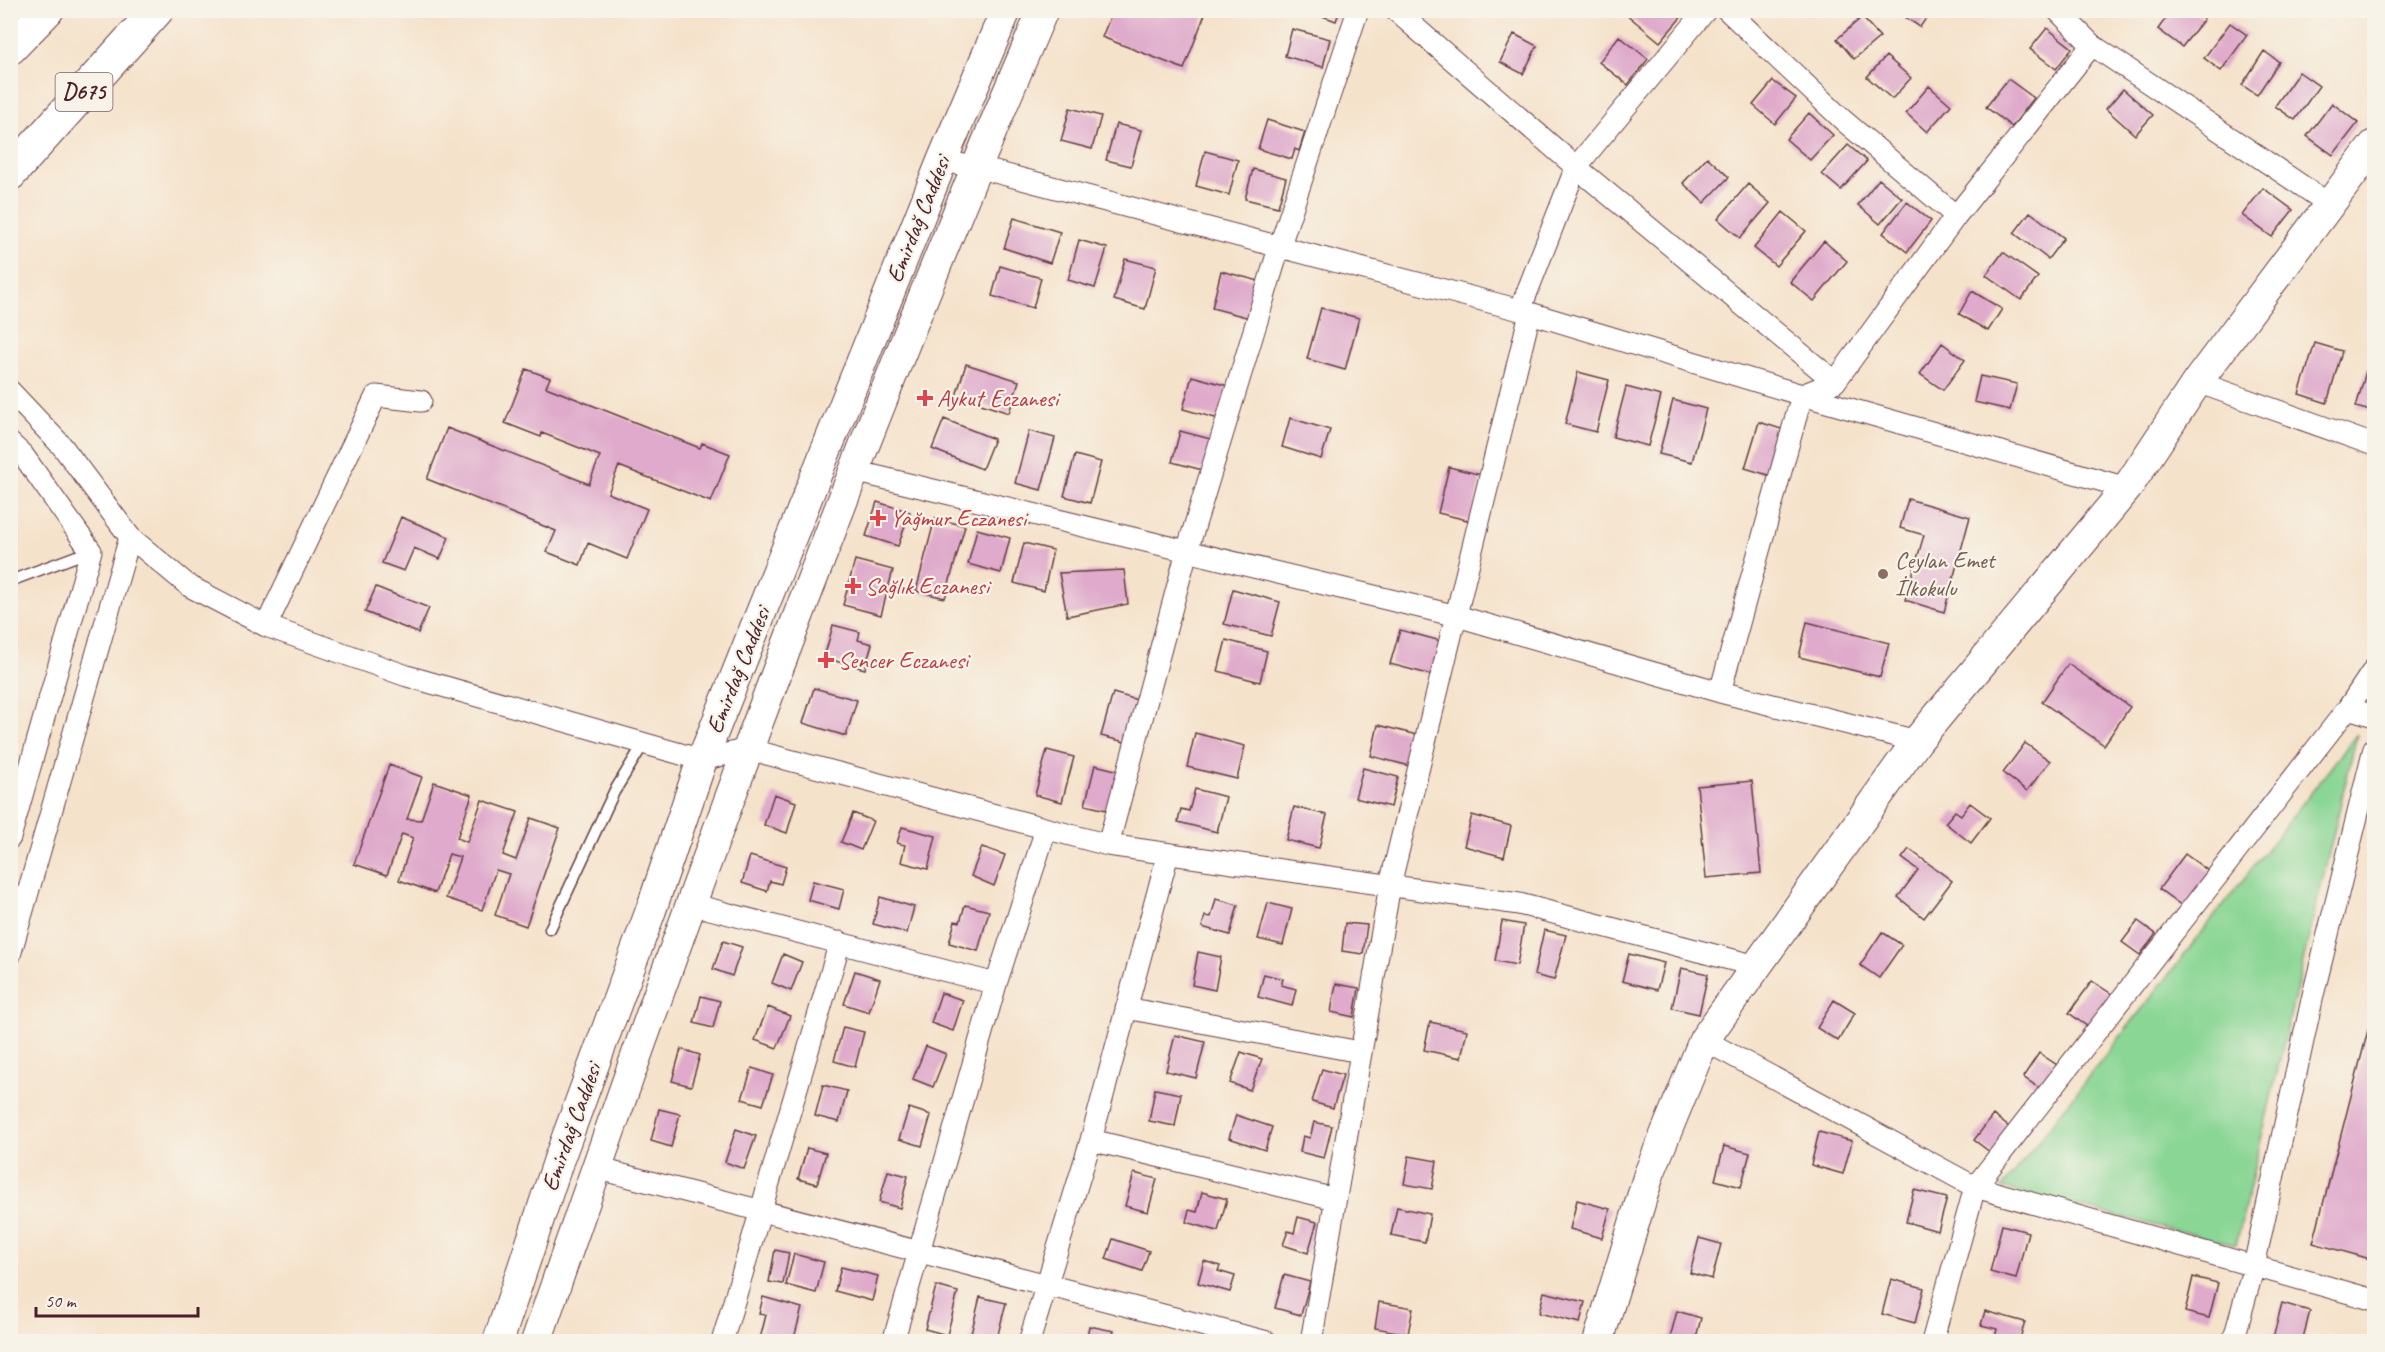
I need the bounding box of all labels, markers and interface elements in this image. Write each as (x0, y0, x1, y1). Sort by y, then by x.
road number: D675 (56, 73, 112, 111)
street label: Emirdağ Caddesi (879, 148, 958, 287)
place label: Aykut Eczanesi (937, 383, 1061, 413)
marker: Aykut Eczanesi (918, 391, 932, 405)
place label: Yağmur Eczanesi (890, 503, 1029, 533)
marker: Yağmur Eczanesi (871, 511, 885, 525)
place label: Ceylan Emet İlkokulu (1895, 545, 1997, 603)
marker: Ceylan Emet İlkokulu (1876, 567, 1890, 581)
place label: Sağlık Eczanesi (865, 571, 992, 601)
marker: Sağlık Eczanesi (846, 579, 860, 593)
street label: Emirdağ Caddesi (699, 599, 778, 738)
place label: Sencer Eczanesi (838, 645, 971, 675)
marker: Sencer Eczanesi (819, 653, 833, 667)
street label: Emirdağ Caddesi (534, 1056, 609, 1195)
scale bar (36, 1280, 198, 1318)
text: 50 m (45, 1290, 78, 1312)

